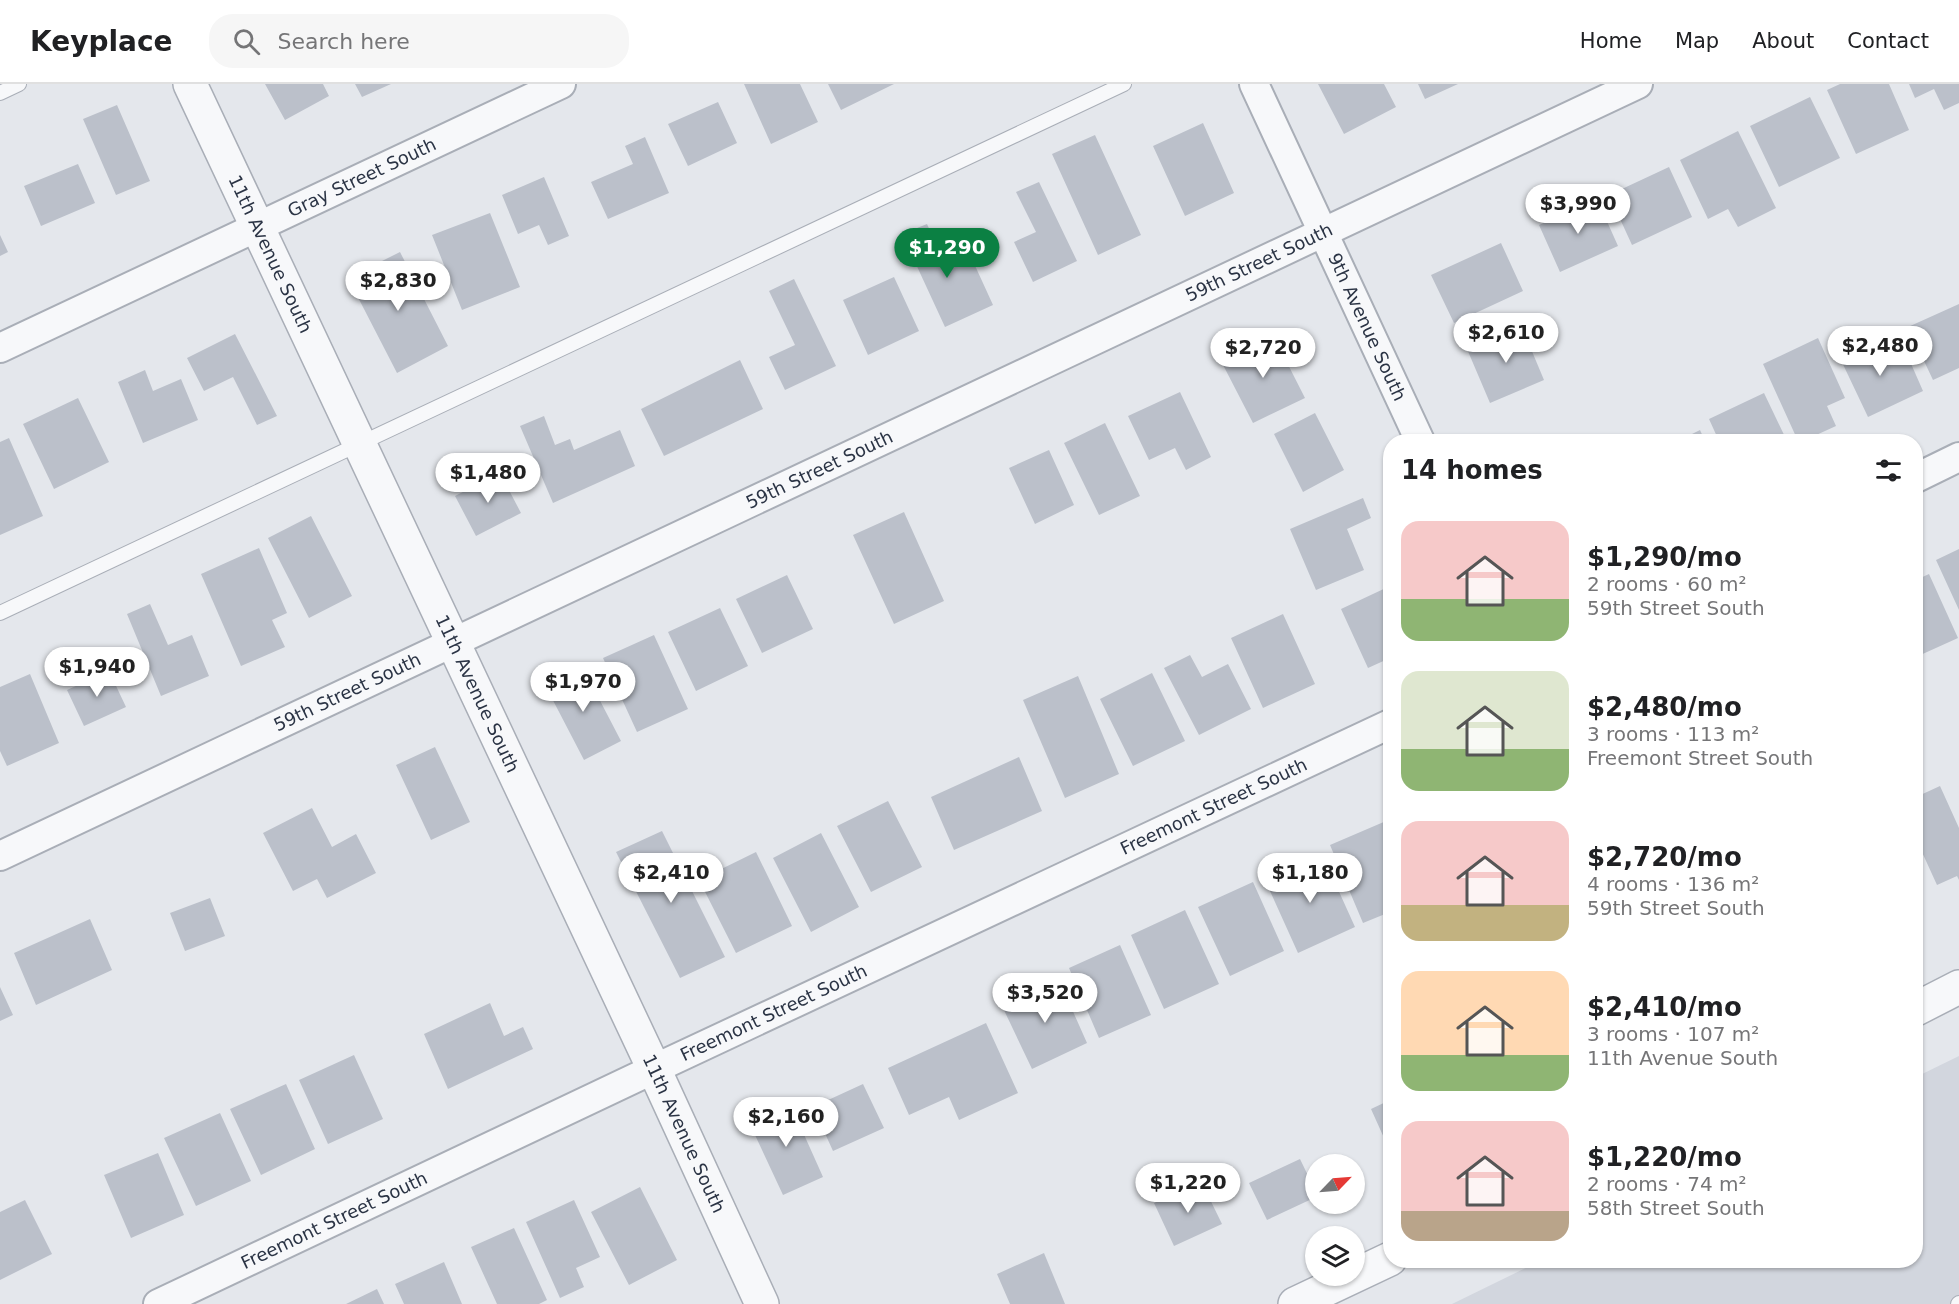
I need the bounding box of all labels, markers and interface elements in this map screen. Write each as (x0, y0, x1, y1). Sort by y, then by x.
search box (209, 14, 629, 68)
text: Keyplace (30, 25, 173, 58)
icon: search (230, 25, 263, 58)
text: Search here (278, 29, 410, 54)
text: Home (1580, 29, 1642, 53)
text: Map (1675, 29, 1719, 53)
text: About (1752, 29, 1814, 53)
text: Contact (1847, 29, 1929, 53)
street label: Gray Street South (284, 133, 439, 221)
street label: 11th Avenue South (224, 172, 317, 336)
pin: $3,990 (1529, 184, 1627, 235)
text: $3,990 (1539, 191, 1617, 215)
street label: 59th Street South (1182, 219, 1336, 306)
pin: $1,290 (898, 228, 996, 279)
text: $1,290 (908, 235, 986, 259)
street label: 9th Avenue South (1324, 250, 1411, 404)
pin: $2,830 (349, 261, 447, 312)
text: $2,830 (359, 268, 437, 292)
pin: $2,610 (1457, 313, 1555, 364)
text: $2,610 (1467, 320, 1545, 344)
pin: $2,480 (1831, 326, 1929, 377)
pin: $2,720 (1214, 328, 1312, 379)
text: $2,480 (1841, 333, 1919, 357)
text: $2,720 (1224, 335, 1302, 359)
street label: 59th Street South (743, 426, 896, 513)
pin: $1,480 (439, 453, 537, 504)
icon: filters (1872, 454, 1905, 487)
text: 14 homes (1401, 455, 1543, 485)
text: $1,480 (449, 460, 527, 484)
text: $1,290/mo (1587, 542, 1742, 572)
icon: home (1449, 545, 1521, 617)
text: 2 rooms · 60 m² (1587, 572, 1747, 596)
text: 59th Street South (1587, 596, 1765, 620)
street label: 11th Avenue South (432, 611, 524, 776)
pin: $1,940 (48, 647, 146, 698)
street label: 59th Street South (270, 648, 424, 735)
text: $1,940 (58, 654, 136, 678)
pin: $1,970 (534, 662, 632, 713)
text: $1,970 (544, 669, 622, 693)
text: $2,480/mo (1587, 692, 1742, 722)
icon: home (1449, 695, 1521, 767)
text: 3 rooms · 113 m² (1587, 722, 1759, 746)
text: Freemont Street South (1587, 746, 1813, 770)
street label: Freemont Street South (1117, 753, 1310, 859)
text: $2,720/mo (1587, 842, 1742, 872)
icon: home (1449, 845, 1521, 917)
pin: $2,410 (622, 853, 720, 904)
pin: $1,180 (1261, 853, 1359, 904)
text: $2,410 (632, 860, 710, 884)
text: $1,180 (1271, 860, 1349, 884)
text: 4 rooms · 136 m² (1587, 872, 1759, 896)
text: 59th Street South (1587, 896, 1765, 920)
street label: Freemont Street South (677, 960, 870, 1065)
pin: $3,520 (996, 973, 1094, 1024)
text: $3,520 (1006, 980, 1084, 1004)
text: $2,410/mo (1587, 992, 1742, 1022)
icon: home (1449, 995, 1521, 1067)
text: 3 rooms · 107 m² (1587, 1022, 1759, 1046)
text: 11th Avenue South (1587, 1046, 1778, 1070)
street label: 11th Avenue South (639, 1051, 730, 1216)
pin: $2,160 (737, 1097, 835, 1148)
text: $2,160 (747, 1104, 825, 1128)
text: $1,220/mo (1587, 1142, 1742, 1172)
icon: home (1449, 1145, 1521, 1217)
north arrow (1305, 1154, 1365, 1214)
map controls (1305, 1154, 1365, 1286)
pin: $1,220 (1139, 1163, 1237, 1214)
street label: Freemont Street South (237, 1167, 431, 1273)
text: $1,220 (1149, 1170, 1227, 1194)
text: 2 rooms · 74 m² (1587, 1172, 1747, 1196)
text: 58th Street South (1587, 1196, 1765, 1220)
button: layers (1305, 1226, 1365, 1286)

